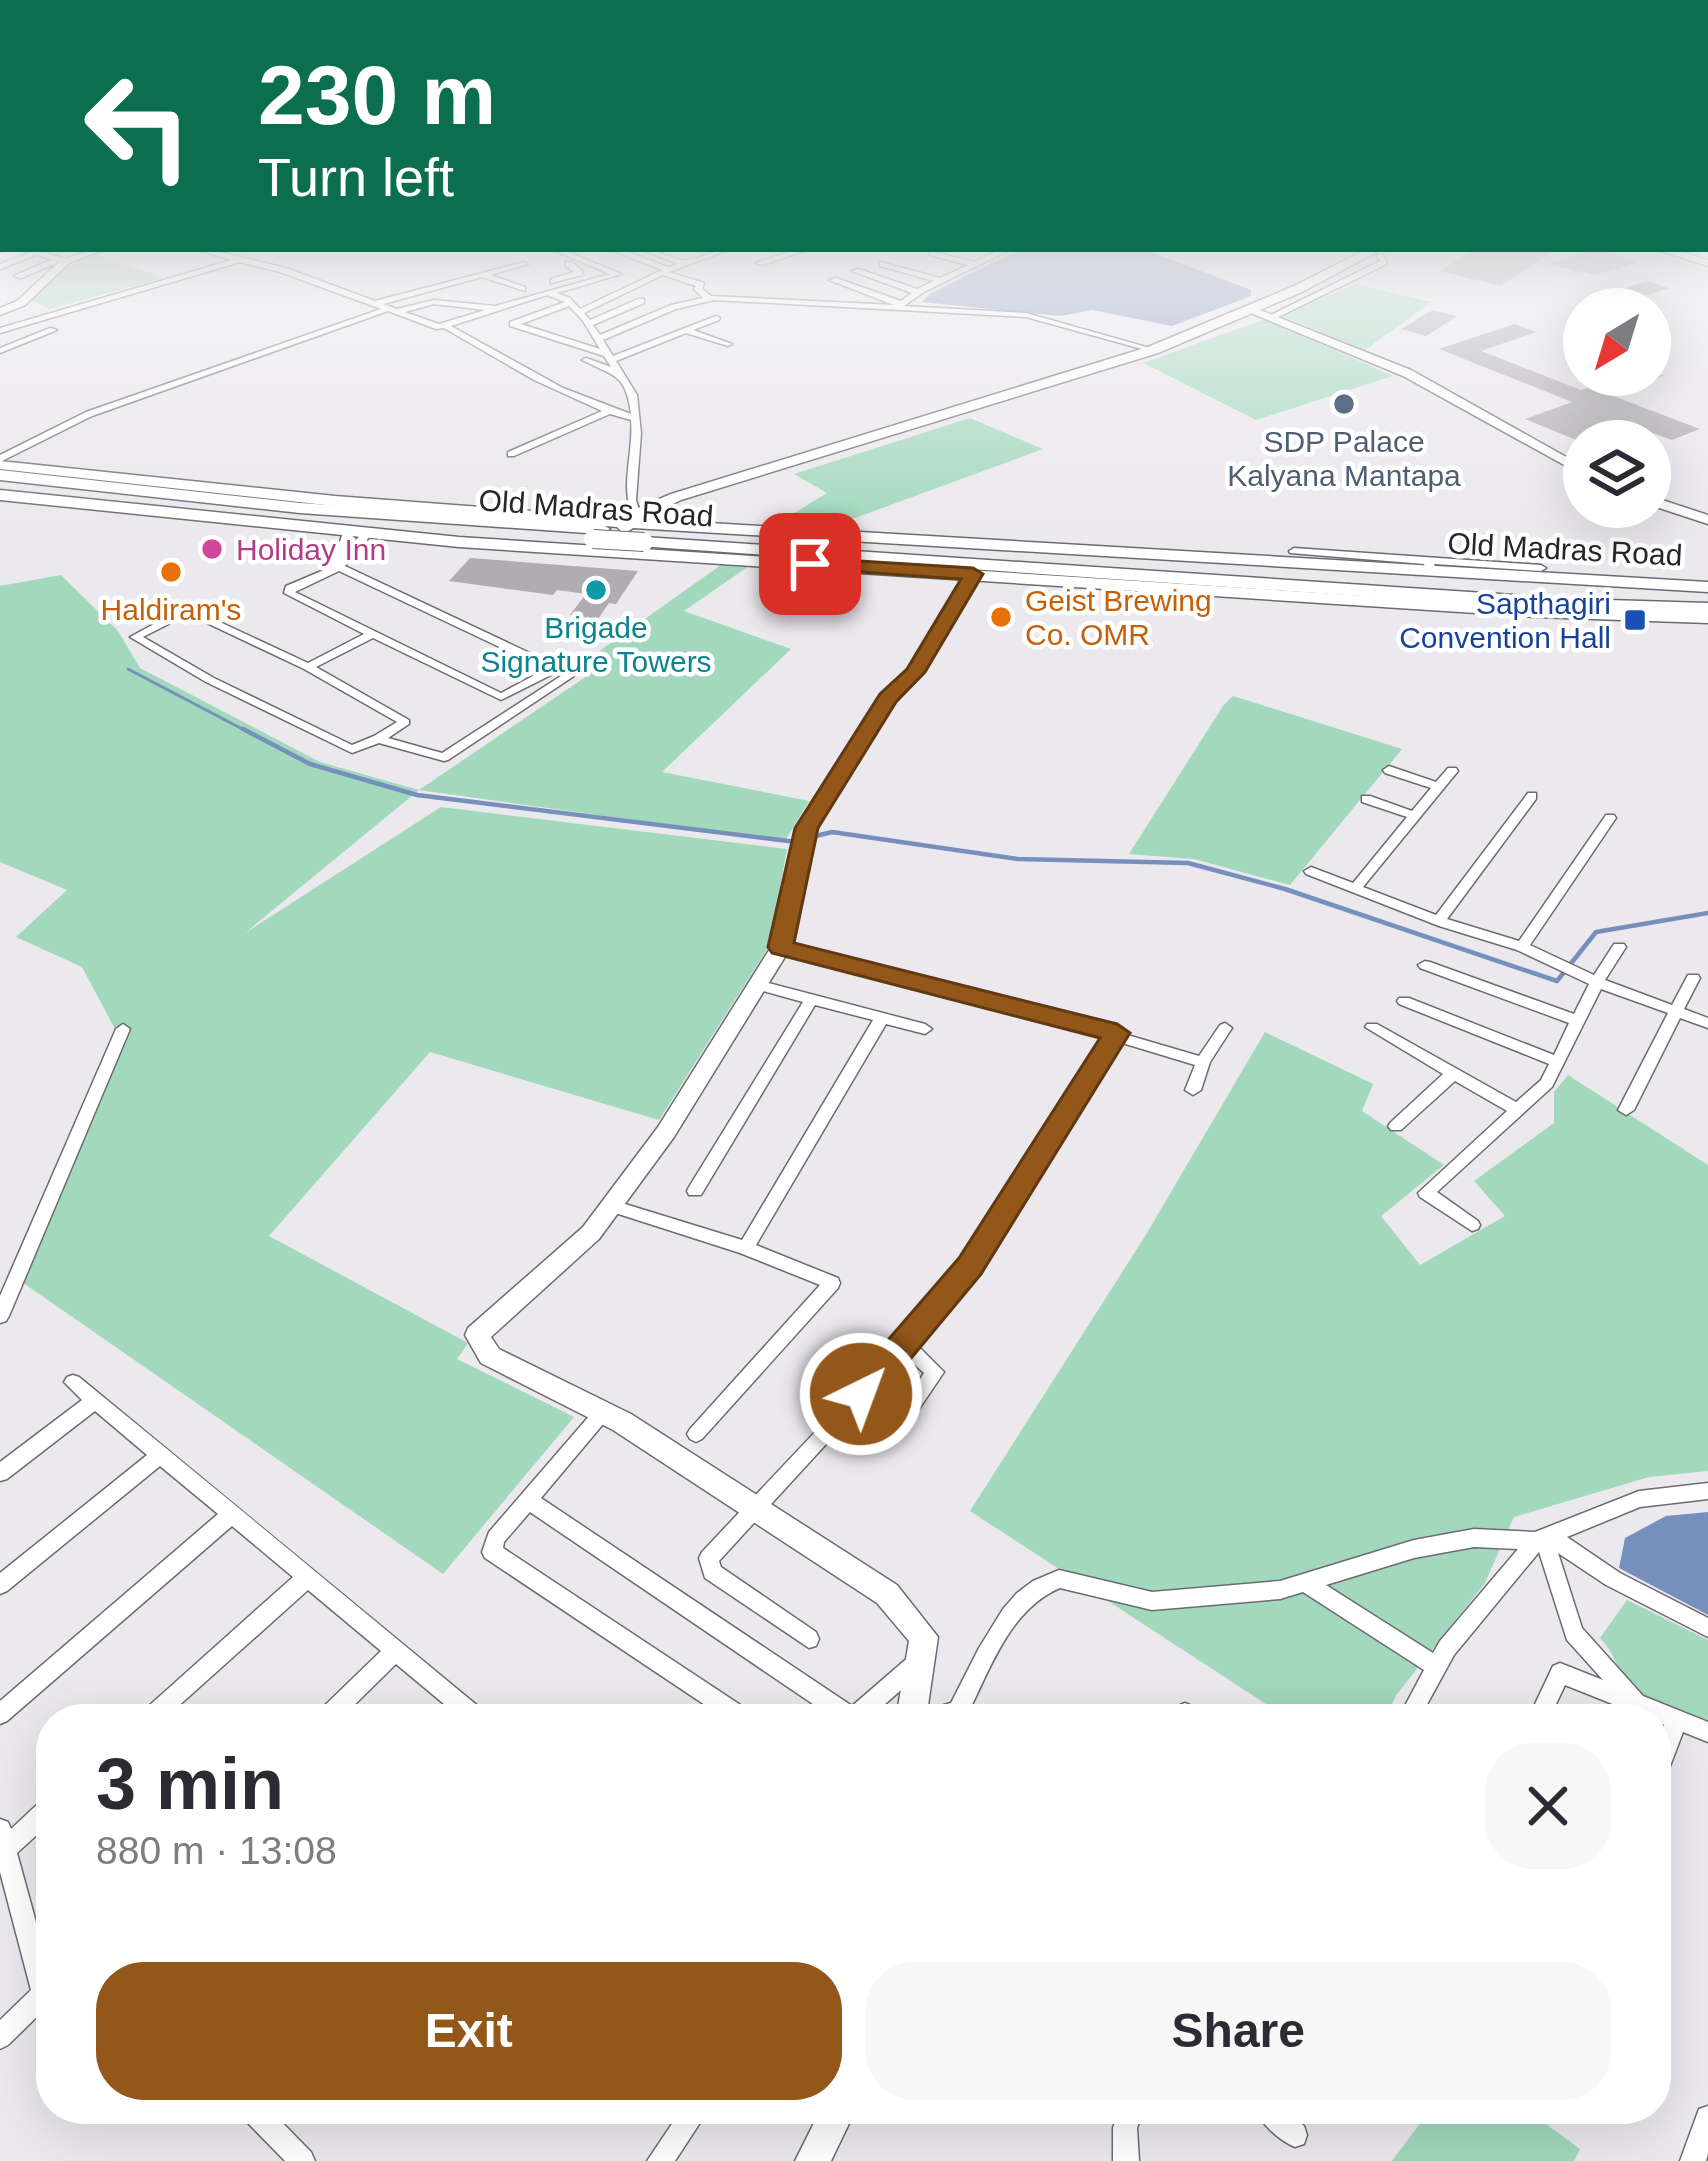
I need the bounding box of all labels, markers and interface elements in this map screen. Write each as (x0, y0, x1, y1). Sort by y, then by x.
icon: left (60, 48, 216, 204)
text: 230 m (258, 48, 496, 142)
text: Turn left (258, 147, 454, 207)
north arrow (1563, 288, 1671, 396)
map controls (1563, 288, 1671, 528)
marker: SDP Palace Kalyana Mantapa (1331, 391, 1357, 417)
button: layers (1563, 420, 1671, 528)
place label: SDP Palace Kalyana Mantapa (1227, 425, 1461, 492)
street label: Old Madras Road (478, 483, 714, 533)
pin (759, 513, 861, 615)
street label: Old Madras Road (1447, 526, 1683, 572)
icon: arrive (777, 531, 843, 597)
place label: Holiday Inn (236, 533, 386, 566)
marker: Holiday Inn (199, 536, 225, 562)
marker: Haldiram's (158, 559, 184, 585)
marker: Brigade Signature Towers (583, 577, 609, 603)
place label: Geist Brewing Co. OMR (1025, 584, 1212, 651)
place label: Sapthagiri Convention Hall (1399, 587, 1611, 654)
place label: Haldiram's (101, 593, 241, 626)
marker: Geist Brewing Co. OMR (988, 604, 1014, 630)
marker: Sapthagiri Convention Hall (1622, 607, 1648, 633)
place label: Brigade Signature Towers (480, 611, 712, 678)
position arrow (798, 1331, 924, 1457)
button: close (1485, 1743, 1611, 1869)
text: 3 min (96, 1744, 284, 1824)
text: 880 m · 13:08 (96, 1829, 337, 1872)
button: Exit (96, 1962, 842, 2100)
button: Share (866, 1962, 1611, 2100)

